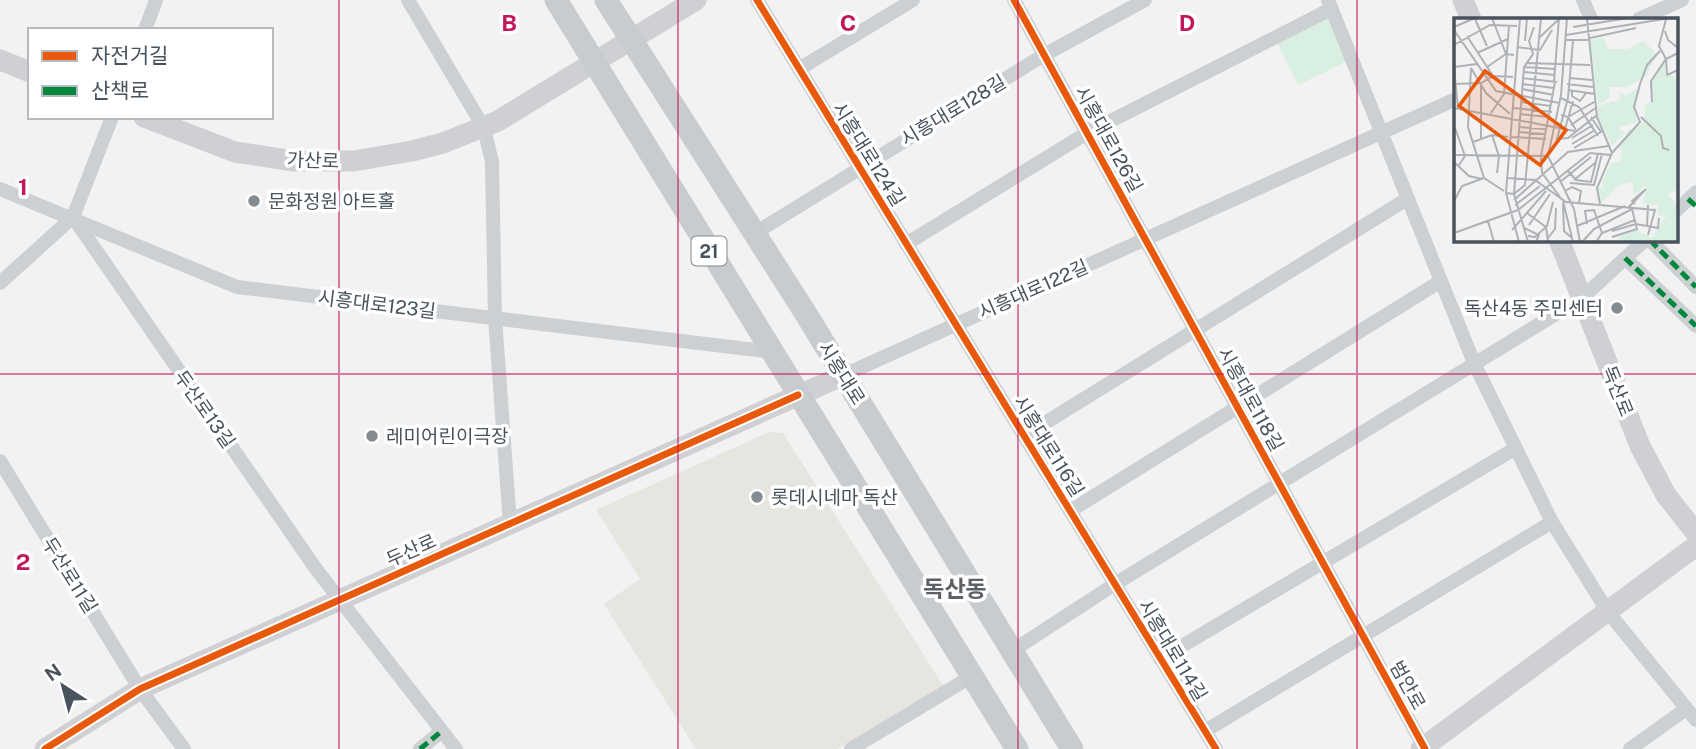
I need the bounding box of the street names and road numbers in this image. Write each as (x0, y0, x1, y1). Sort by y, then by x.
street label: 시흥대로128길 (896, 70, 1010, 150)
street label: 시흥대로126길 (1071, 82, 1147, 196)
street label: 시흥대로124길 (828, 98, 910, 210)
street label: 가산로 (286, 148, 340, 172)
road number: 21 (692, 236, 726, 265)
street label: 시흥대로122길 (975, 255, 1091, 323)
street label: 시흥대로123길 (317, 286, 437, 322)
street label: 시흥대로 (814, 338, 870, 408)
street label: 시흥대로118길 (1213, 343, 1289, 455)
street label: 독산로 (1598, 363, 1638, 419)
street label: 두산로13길 (170, 366, 240, 452)
street label: 시흥대로116길 (1009, 392, 1089, 500)
street label: 두산로 (383, 529, 439, 571)
street label: 두산로11길 (38, 533, 102, 617)
street label: 시흥대로114길 (1134, 595, 1212, 705)
street label: 범안로 (1386, 657, 1430, 713)

